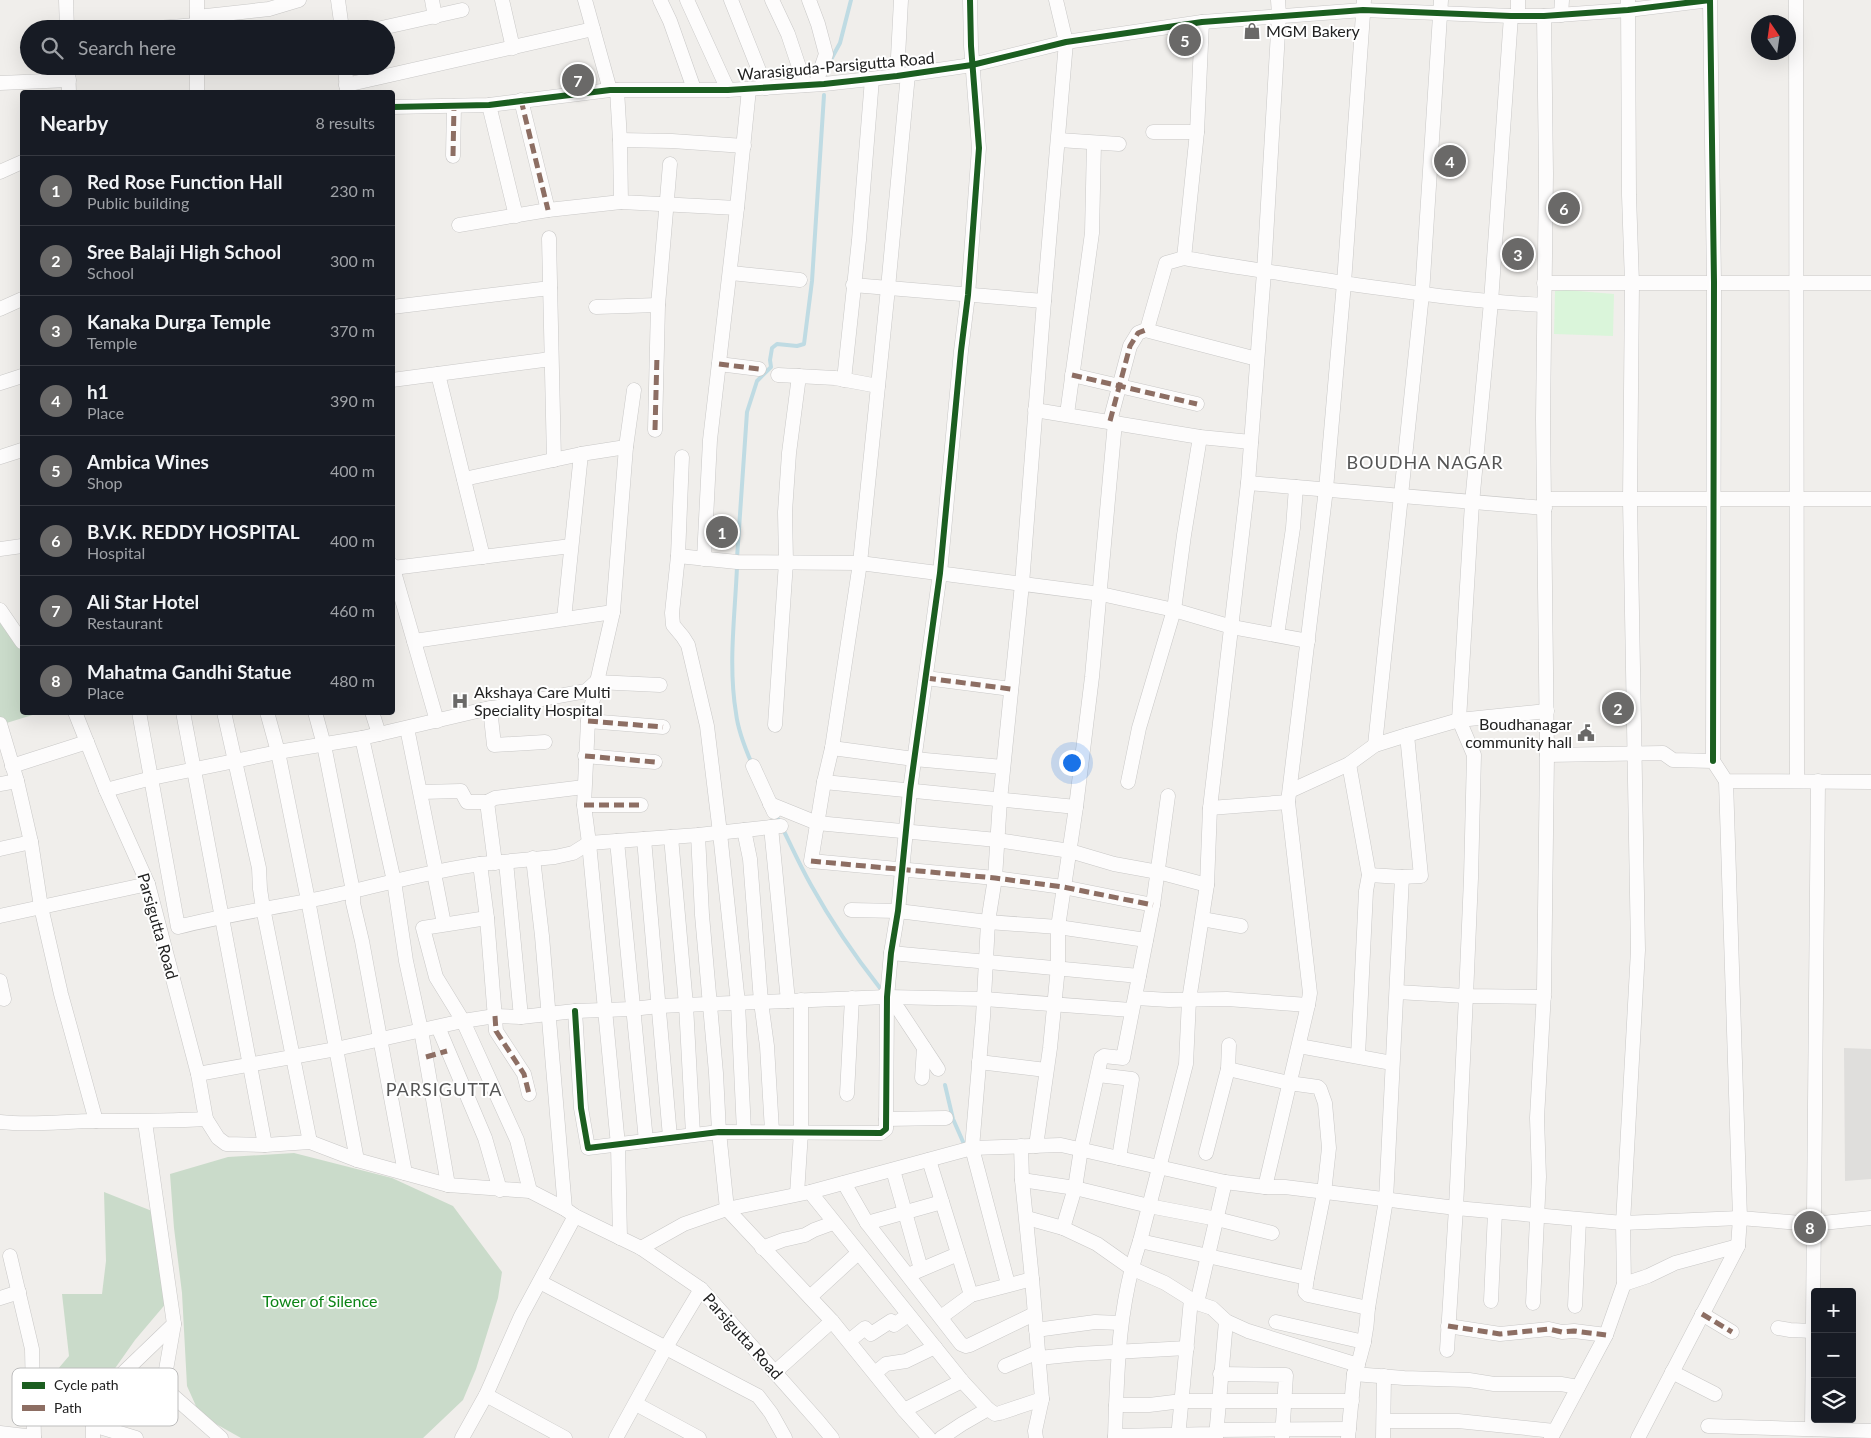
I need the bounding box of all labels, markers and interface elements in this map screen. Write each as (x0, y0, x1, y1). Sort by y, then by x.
north arrow (1751, 15, 1796, 60)
search box (20, 20, 395, 75)
pin: 5 (1169, 21, 1201, 59)
shop icon: MGM Bakery (1242, 21, 1262, 41)
place label: MGM Bakery (1266, 21, 1361, 40)
icon: search (38, 34, 66, 62)
text: Search here (78, 36, 176, 59)
street label: Warasiguda-Parsigutta Road (737, 47, 935, 84)
pin: 7 (562, 61, 594, 99)
text: Nearby (40, 110, 108, 135)
text: 8 results (315, 113, 375, 132)
pin: 4 (1434, 142, 1466, 180)
text: Red Rose Function Hall (87, 170, 282, 193)
text: 1 (51, 181, 61, 200)
text: 230 m (330, 181, 375, 200)
pin: 6 (1548, 189, 1580, 227)
text: Public building (87, 193, 189, 212)
pin: 3 (1502, 235, 1534, 273)
text: Sree Balaji High School (87, 240, 281, 263)
text: 2 (51, 251, 61, 270)
text: 300 m (330, 251, 375, 270)
text: School (87, 263, 134, 282)
text: Kanaka Durga Temple (87, 310, 271, 333)
text: 3 (51, 321, 61, 340)
text: 370 m (330, 321, 375, 340)
text: Temple (87, 333, 137, 352)
text: h1 (87, 380, 109, 403)
text: 4 (51, 391, 61, 410)
text: 390 m (330, 391, 375, 410)
text: Place (87, 403, 124, 422)
text: Ambica Wines (87, 450, 209, 473)
district label: BOUDHA NAGAR (1346, 451, 1504, 473)
text: 5 (51, 461, 61, 480)
text: 400 m (330, 461, 375, 480)
text: Shop (87, 473, 123, 492)
pin: 1 (706, 513, 738, 551)
text: B.V.K. REDDY HOSPITAL (87, 520, 300, 543)
text: 6 (51, 531, 61, 550)
text: 400 m (330, 531, 375, 550)
text: Hospital (87, 543, 145, 562)
text: Ali Star Hotel (87, 590, 199, 613)
text: 7 (51, 601, 61, 620)
text: 460 m (330, 601, 375, 620)
text: Restaurant (87, 613, 163, 632)
text: Mahatma Gandhi Statue (87, 660, 291, 683)
text: 8 (51, 671, 61, 690)
text: 480 m (330, 671, 375, 690)
place label: Akshaya Care Multi Speciality Hospital (474, 682, 611, 719)
text: Place (87, 683, 124, 702)
pin: 2 (1602, 689, 1634, 727)
hospital icon: Akshaya Care Multi Speciality Hospital (450, 691, 470, 711)
place label: Boudhanagar community hall (1465, 714, 1572, 751)
public building icon: Boudhanagar community hall (1576, 723, 1596, 743)
your location (1059, 750, 1085, 776)
street label: Parsigutta Road (134, 871, 183, 981)
district label: PARSIGUTTA (386, 1078, 502, 1100)
pin: 8 (1794, 1208, 1826, 1246)
map controls (1811, 1288, 1856, 1423)
button: + (1811, 1288, 1856, 1333)
street label: Parsigutta Road (700, 1289, 787, 1383)
park label: Tower of Silence (263, 1291, 377, 1310)
button: − (1811, 1333, 1856, 1378)
legend (12, 1368, 178, 1426)
text: Cycle path (54, 1376, 119, 1393)
button: layers (1811, 1378, 1856, 1423)
text: Path (54, 1399, 82, 1416)

